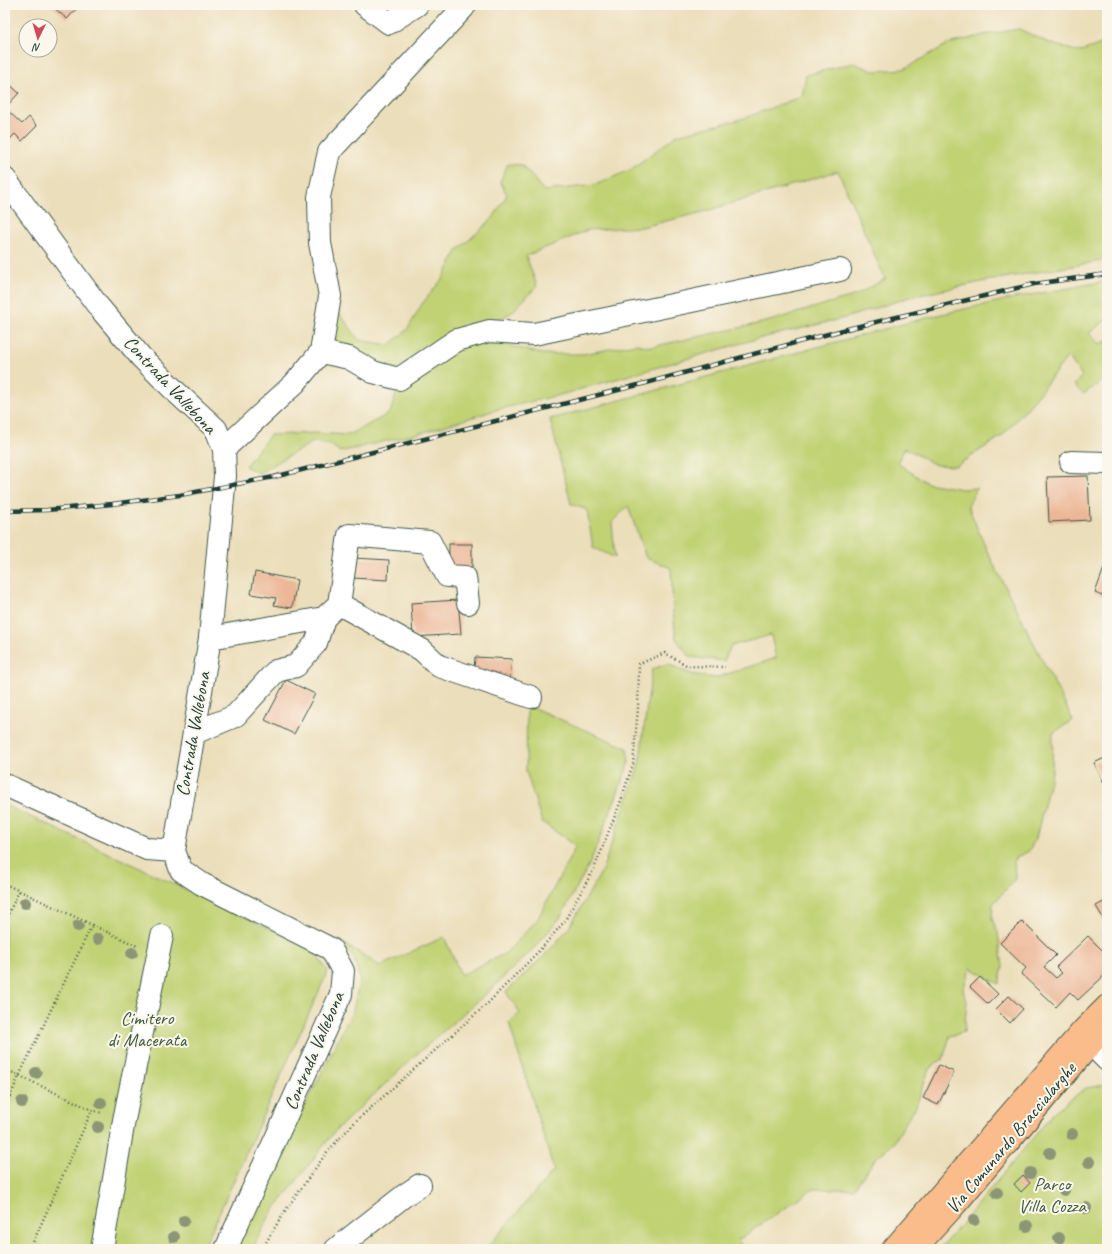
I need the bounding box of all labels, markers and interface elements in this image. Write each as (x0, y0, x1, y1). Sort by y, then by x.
north arrow (18, 18, 58, 58)
text: N (31, 41, 41, 55)
street label: Contrada Vallebona (118, 331, 223, 440)
street label: Contrada Vallebona (170, 668, 216, 798)
street label: Contrada Vallebona (278, 987, 350, 1114)
park label: Cimitero di Macerata (108, 1006, 188, 1052)
street label: Via Comunardo Braccialarghe (941, 1056, 1083, 1219)
park label: Parco Villa Cozza (1018, 1172, 1088, 1218)

